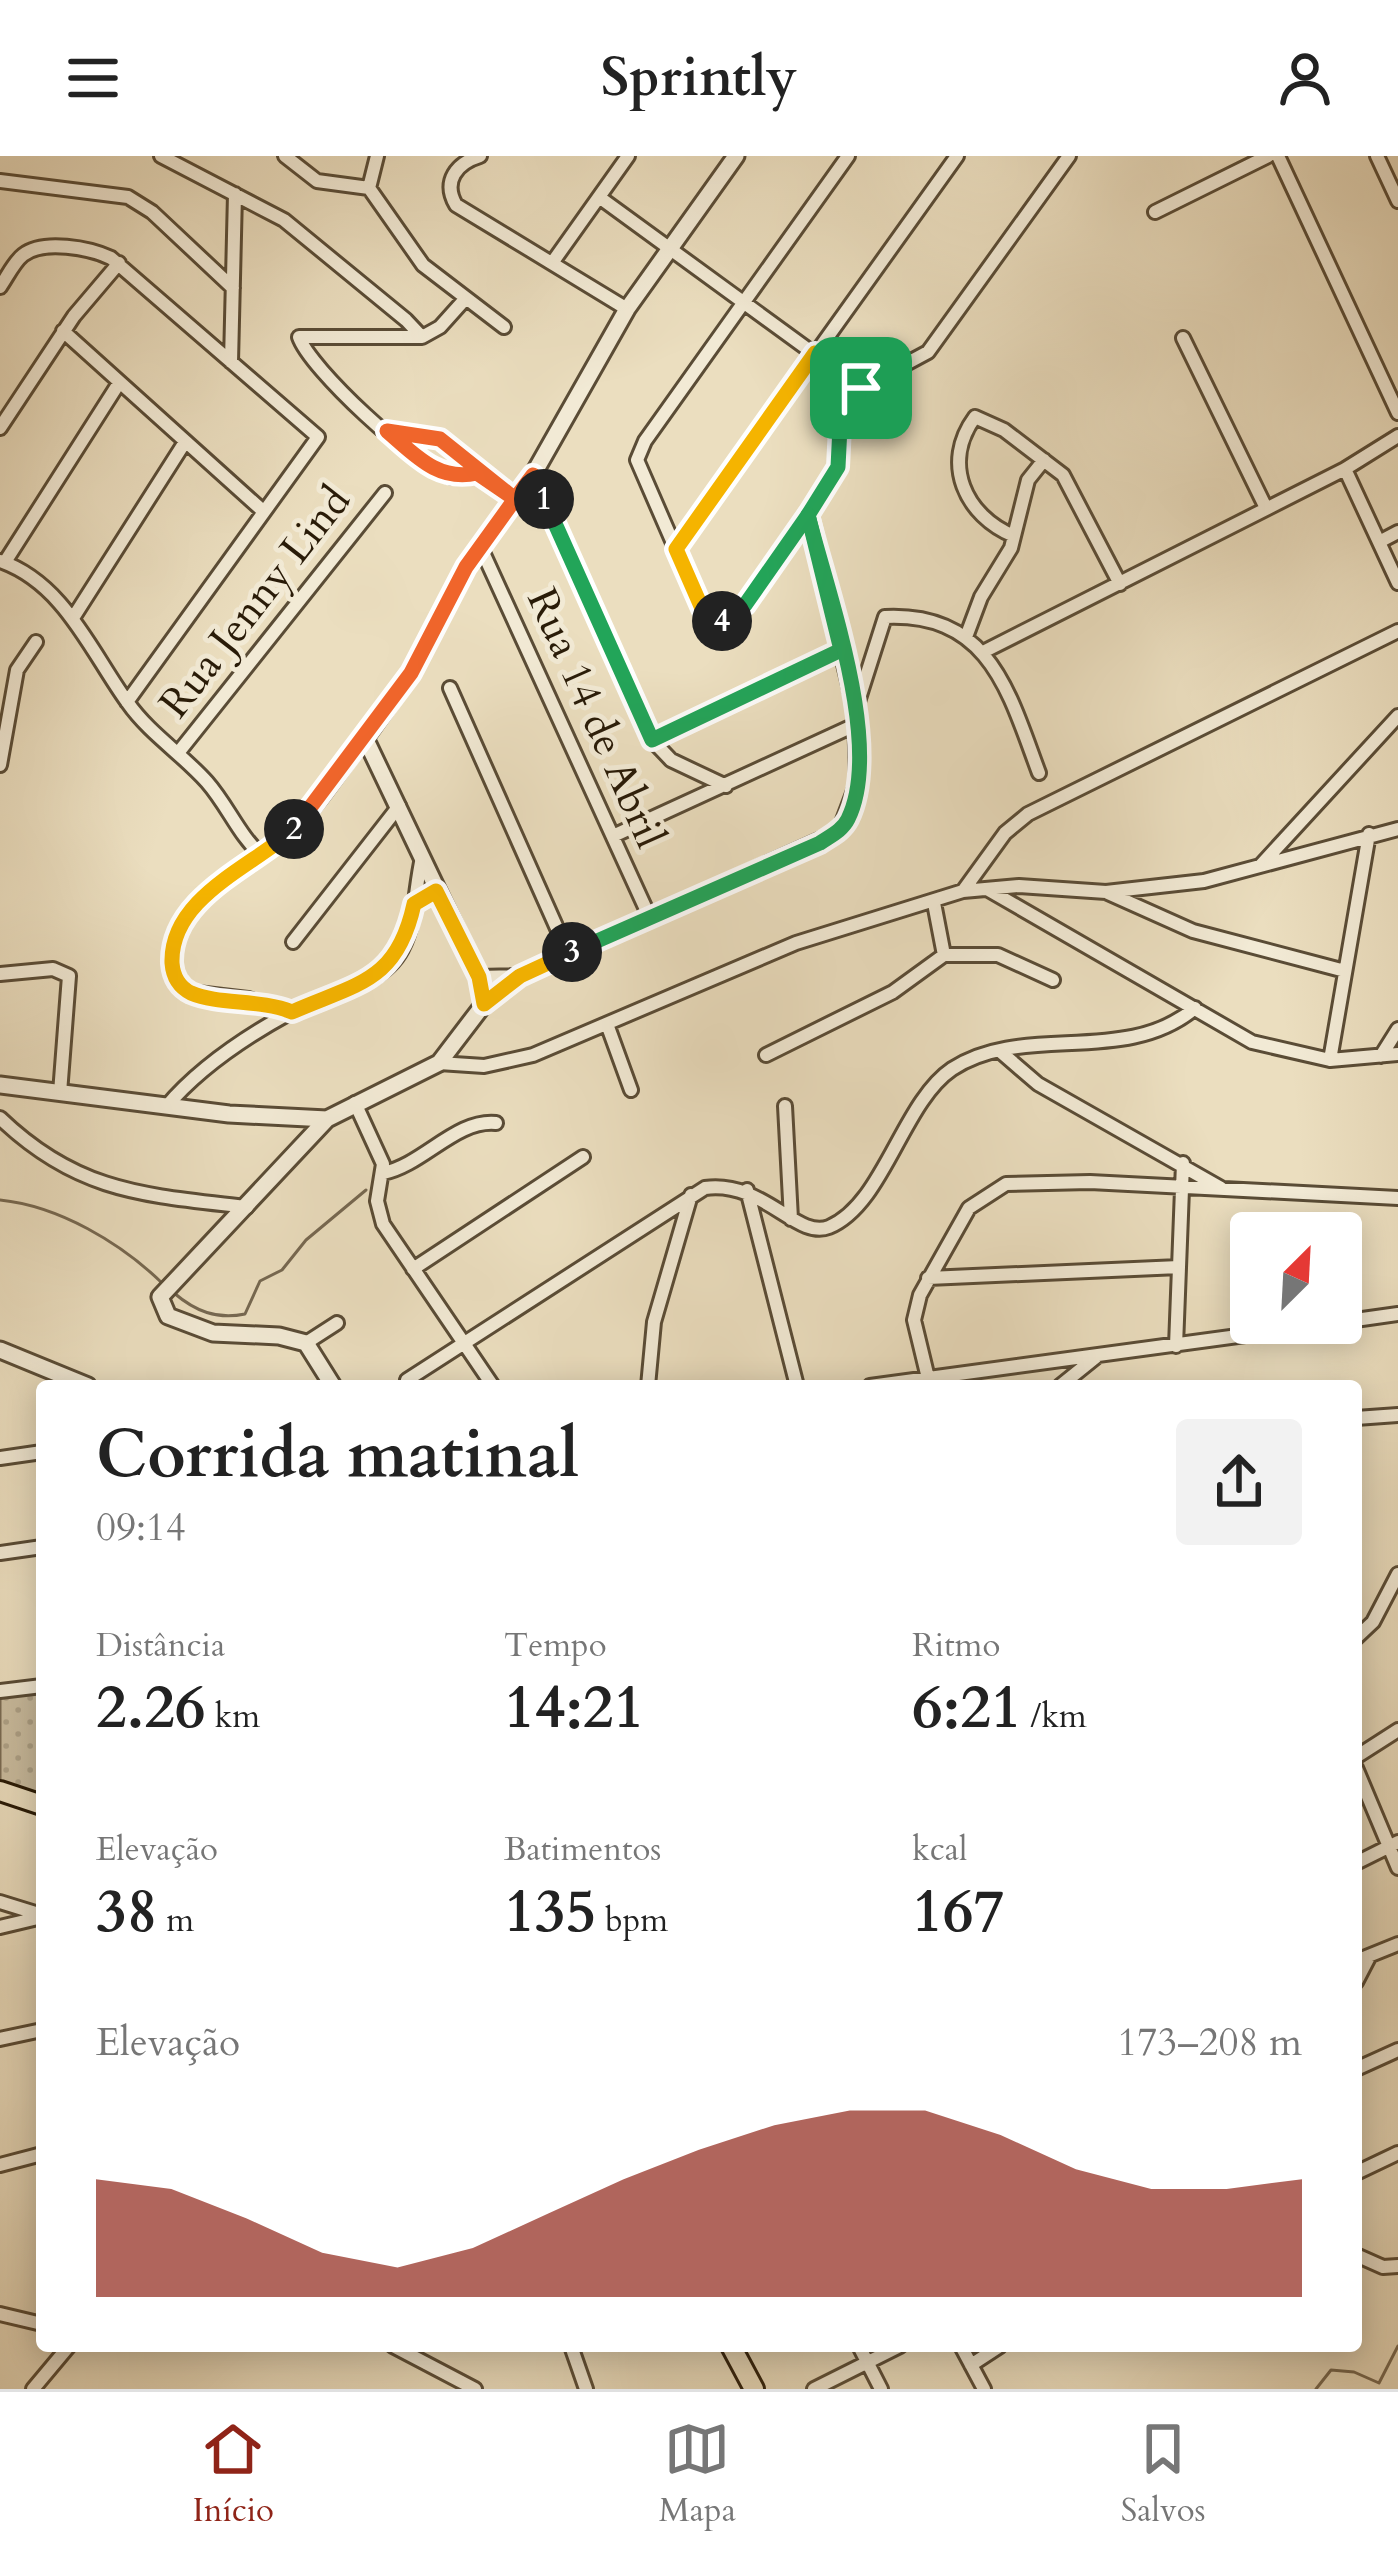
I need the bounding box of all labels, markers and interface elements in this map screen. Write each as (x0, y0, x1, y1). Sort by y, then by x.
text: Sprintly (601, 42, 797, 115)
icon: menu (60, 45, 126, 111)
icon: person (1272, 45, 1338, 111)
pin (810, 337, 912, 439)
icon: arrive (828, 355, 894, 421)
pin: 1 (514, 469, 574, 529)
street label: Rua Jenny Lind (146, 474, 364, 730)
text: 1 (536, 476, 552, 521)
street label: Rua 14 de Abril (513, 579, 679, 857)
pin: 4 (692, 591, 752, 651)
text: 4 (714, 598, 730, 643)
pin: 2 (264, 799, 324, 859)
text: 2 (286, 806, 302, 851)
pin: 3 (542, 922, 602, 982)
text: 3 (564, 929, 580, 974)
north arrow (1230, 1212, 1362, 1344)
map controls (1230, 1212, 1362, 1344)
text: Corrida matinal (96, 1411, 579, 1500)
button: share (1176, 1419, 1302, 1545)
text: 09:14 (96, 1501, 186, 1554)
text: Distância (96, 1623, 225, 1668)
text: Tempo (504, 1623, 607, 1668)
text: Ritmo (912, 1623, 1000, 1668)
text: 2.26 (96, 1668, 206, 1749)
text: 14:21 (504, 1668, 644, 1749)
text: 6:21 (912, 1668, 1022, 1749)
text: km (206, 1694, 260, 1739)
text: /km (1022, 1694, 1087, 1739)
text: Elevação (96, 1827, 218, 1872)
text: Batimentos (504, 1827, 661, 1872)
text: kcal (912, 1827, 967, 1872)
text: 38 (96, 1872, 157, 1953)
text: 135 (504, 1872, 596, 1953)
text: 167 (912, 1872, 1004, 1953)
text: m (157, 1898, 194, 1943)
text: bpm (596, 1898, 668, 1943)
text: Elevação (96, 2016, 240, 2069)
text: 173–208 m (1117, 2016, 1302, 2069)
tab: Início (192, 2416, 274, 2533)
tab: Mapa (659, 2416, 736, 2533)
tab: Salvos (1121, 2416, 1206, 2533)

